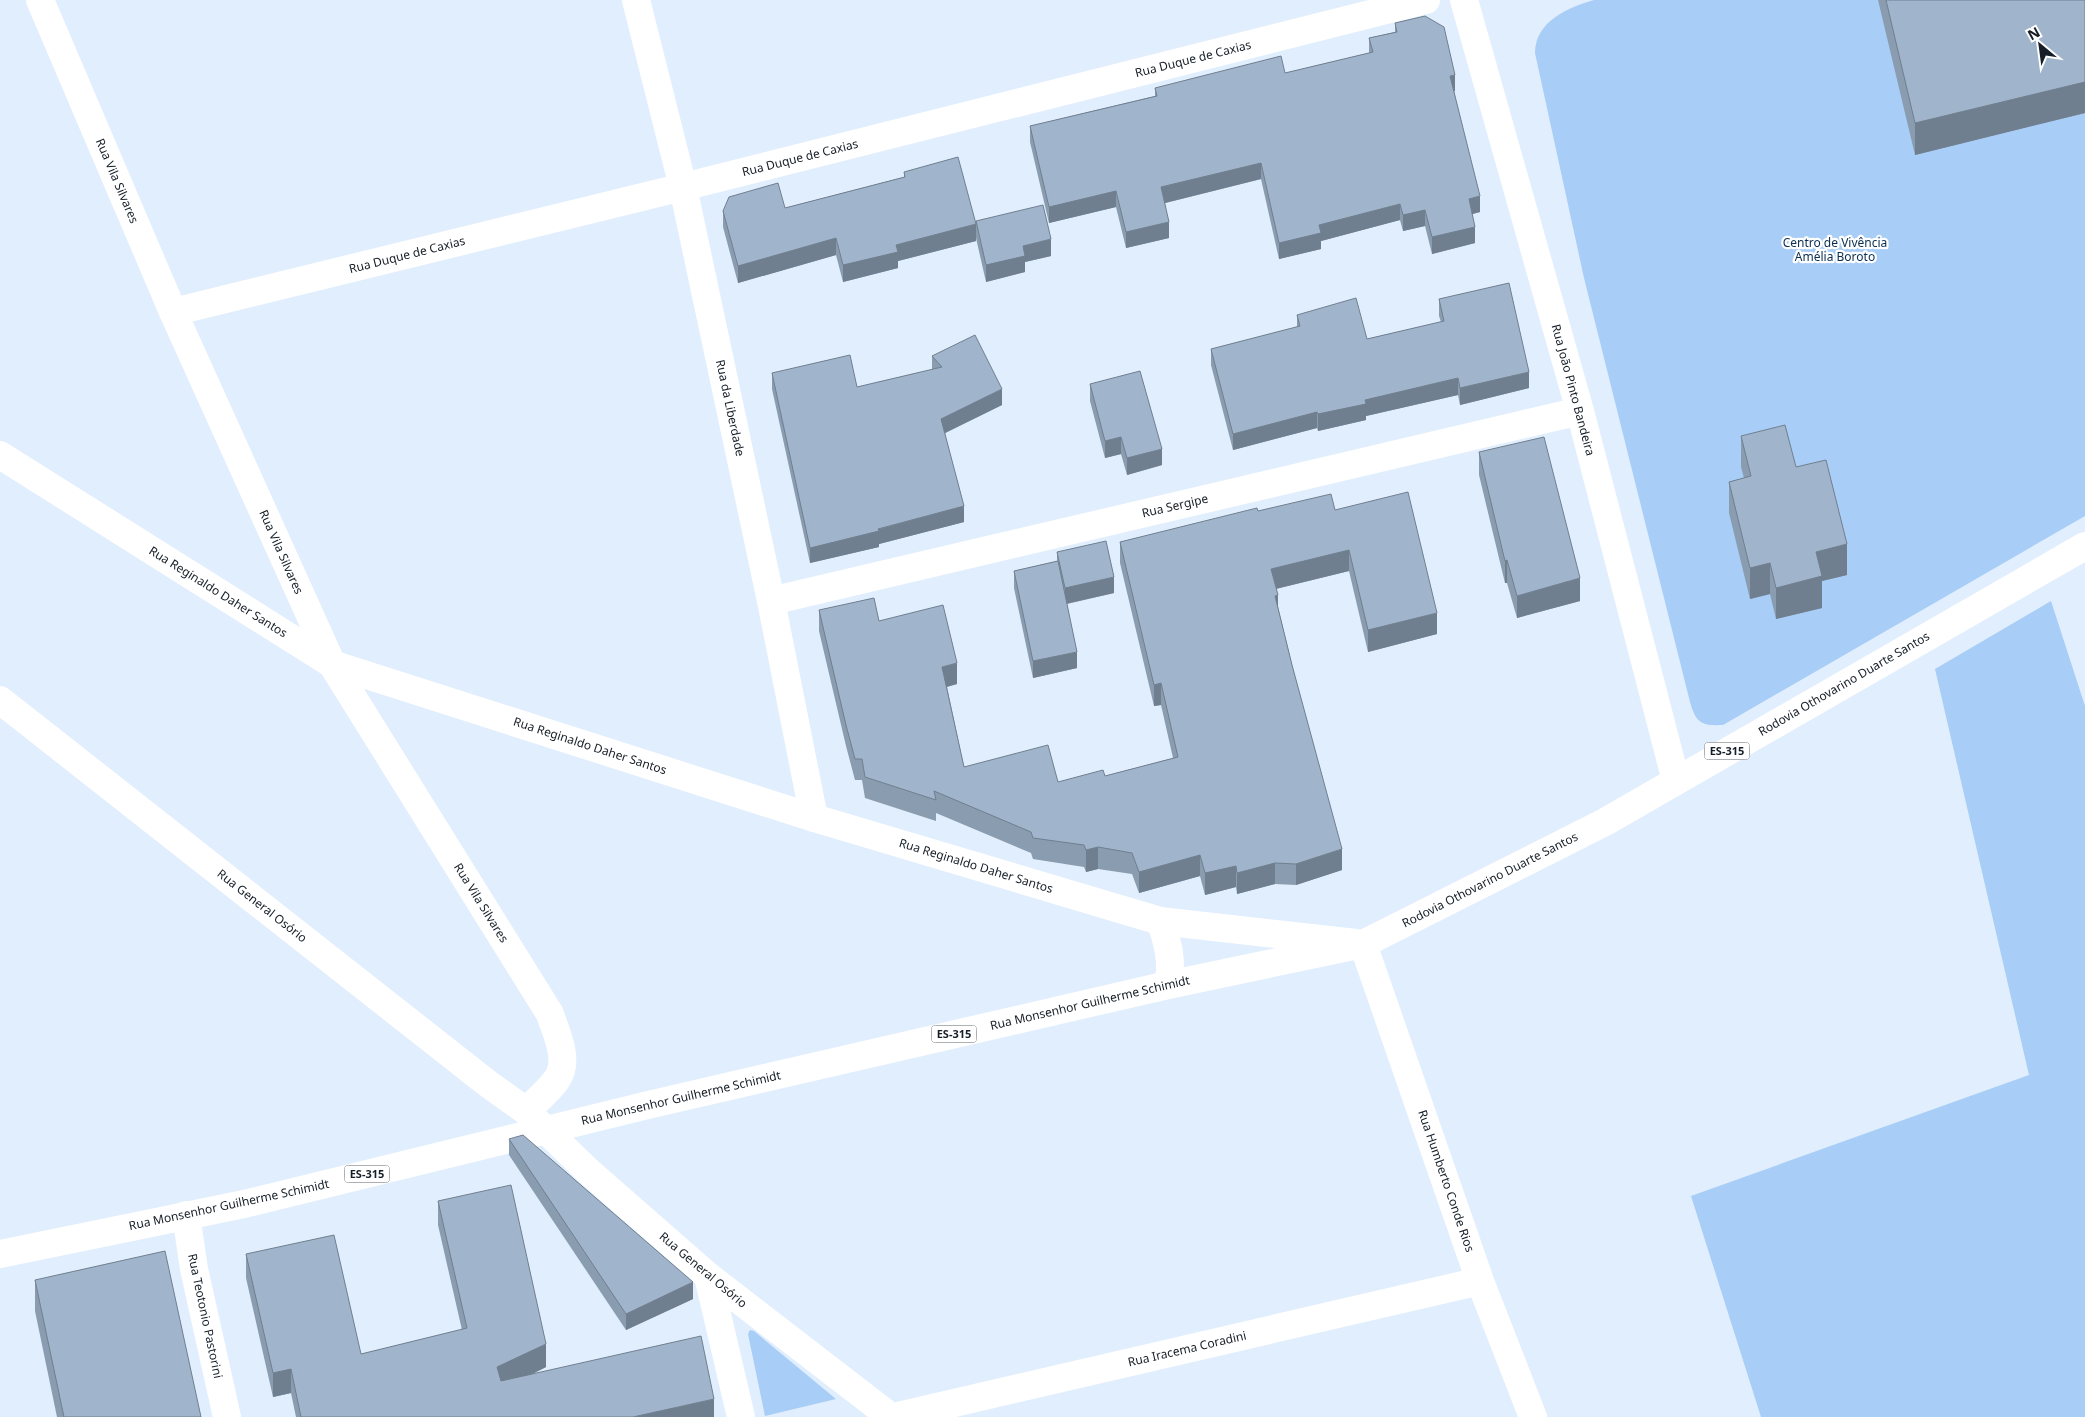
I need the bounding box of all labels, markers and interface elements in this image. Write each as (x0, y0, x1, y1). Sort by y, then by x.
north arrow (2015, 20, 2065, 70)
text: N (2024, 22, 2043, 44)
street label: Rua Duque de Caxias (1133, 36, 1253, 81)
street label: Rua Duque de Caxias (740, 135, 860, 180)
street label: Rua Vila Silvares (92, 136, 143, 226)
street label: Rua Duque de Caxias (347, 232, 467, 277)
park label: Centro de Vivência Amélia Boroto (1783, 234, 1887, 265)
street label: Rua João Pinto Bandeira (1548, 322, 1599, 458)
street label: Rua da Liberdade (712, 358, 749, 458)
street label: Rua Sergipe (1140, 490, 1210, 521)
street label: Rua Vila Silvares (255, 507, 308, 597)
street label: Rua Reginaldo Daher Santos (146, 542, 291, 641)
street label: Rodovia Othovarino Duarte Santos (1755, 627, 1933, 740)
street label: Rua Reginaldo Daher Santos (511, 713, 669, 778)
road number: ES-315 (1704, 742, 1750, 759)
street label: Rodovia Othovarino Duarte Santos (1399, 828, 1581, 931)
street label: Rua Reginaldo Daher Santos (897, 834, 1056, 897)
street label: Rua Vila Silvares (450, 860, 513, 946)
street label: Rua General Osório (214, 865, 311, 946)
street label: Rua Monsenhor Guilherme Schimidt (988, 971, 1192, 1034)
road number: ES-315 (932, 1026, 976, 1042)
street label: Rua Monsenhor Guilherme Schimidt (579, 1066, 783, 1129)
street label: Rua Humberto Conde Rios (1414, 1108, 1479, 1254)
road number: ES-315 (344, 1166, 390, 1182)
street label: Rua Monsenhor Guilherme Schimidt (127, 1175, 331, 1234)
street label: Rua General Osório (656, 1228, 751, 1311)
street label: Rua Teotonio Pastorini (184, 1252, 227, 1380)
street label: Rua Iracema Coradini (1126, 1327, 1248, 1370)

